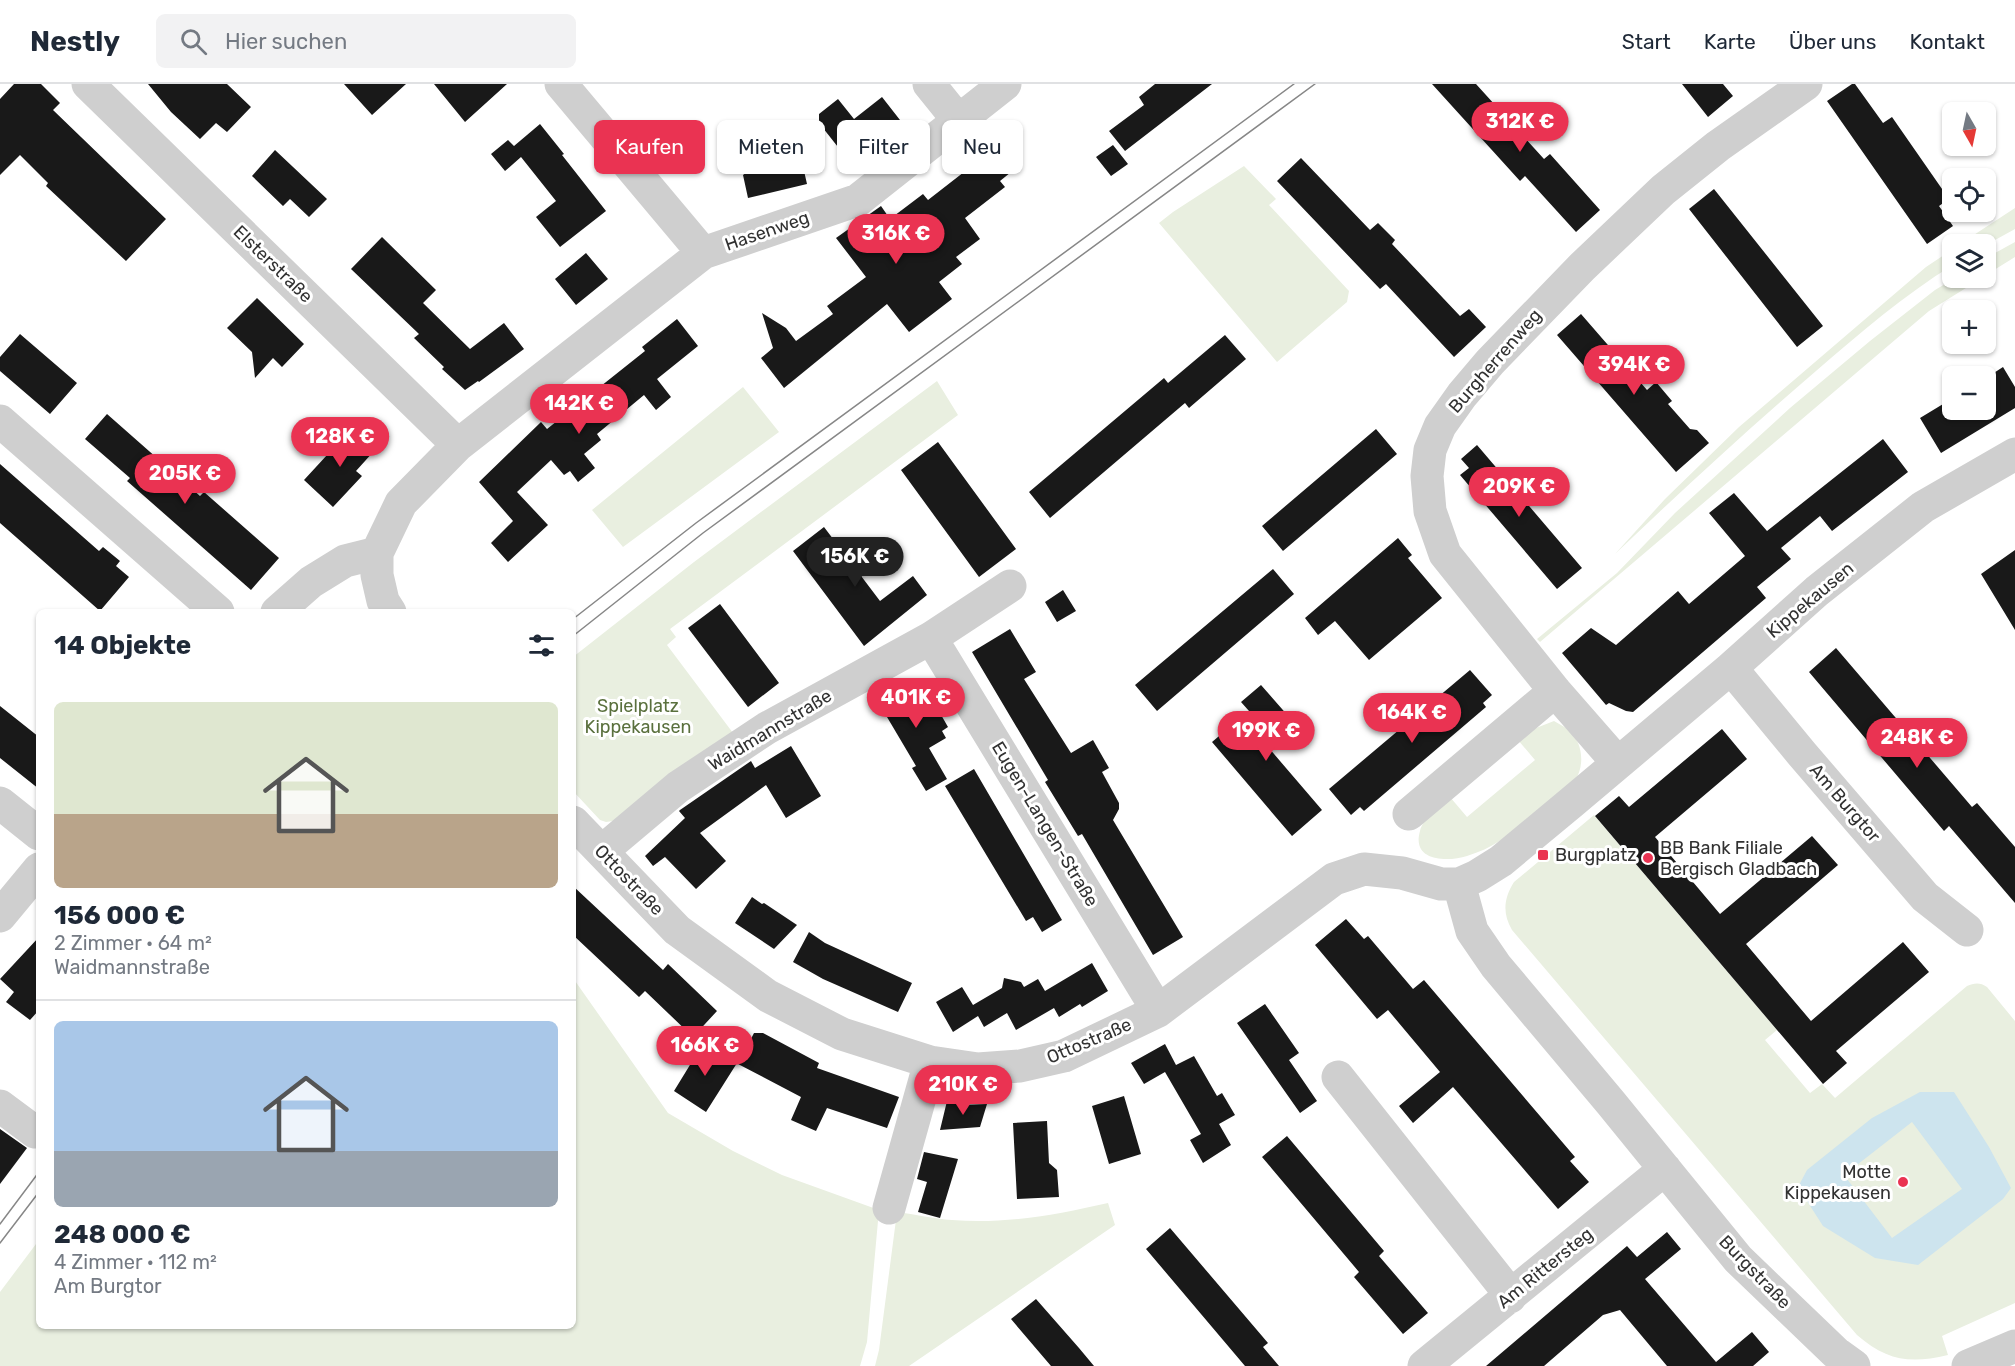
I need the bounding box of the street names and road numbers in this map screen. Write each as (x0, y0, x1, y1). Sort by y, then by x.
street label: Hasenweg (722, 206, 812, 256)
street label: Elsterstraße (229, 221, 317, 307)
street label: Burgherrenweg (1444, 304, 1546, 418)
street label: Kippekausen (1762, 557, 1858, 643)
street label: Waidmannstraße (704, 684, 836, 776)
street label: Eugen-Langen-Straße (987, 737, 1103, 911)
street label: Am Burgtor (1805, 759, 1885, 847)
street label: Ottostraße (590, 840, 668, 920)
street label: Ottostraße (1043, 1013, 1135, 1069)
street label: Am Rittersteg (1493, 1223, 1597, 1313)
street label: Burgstraße (1715, 1231, 1795, 1313)

